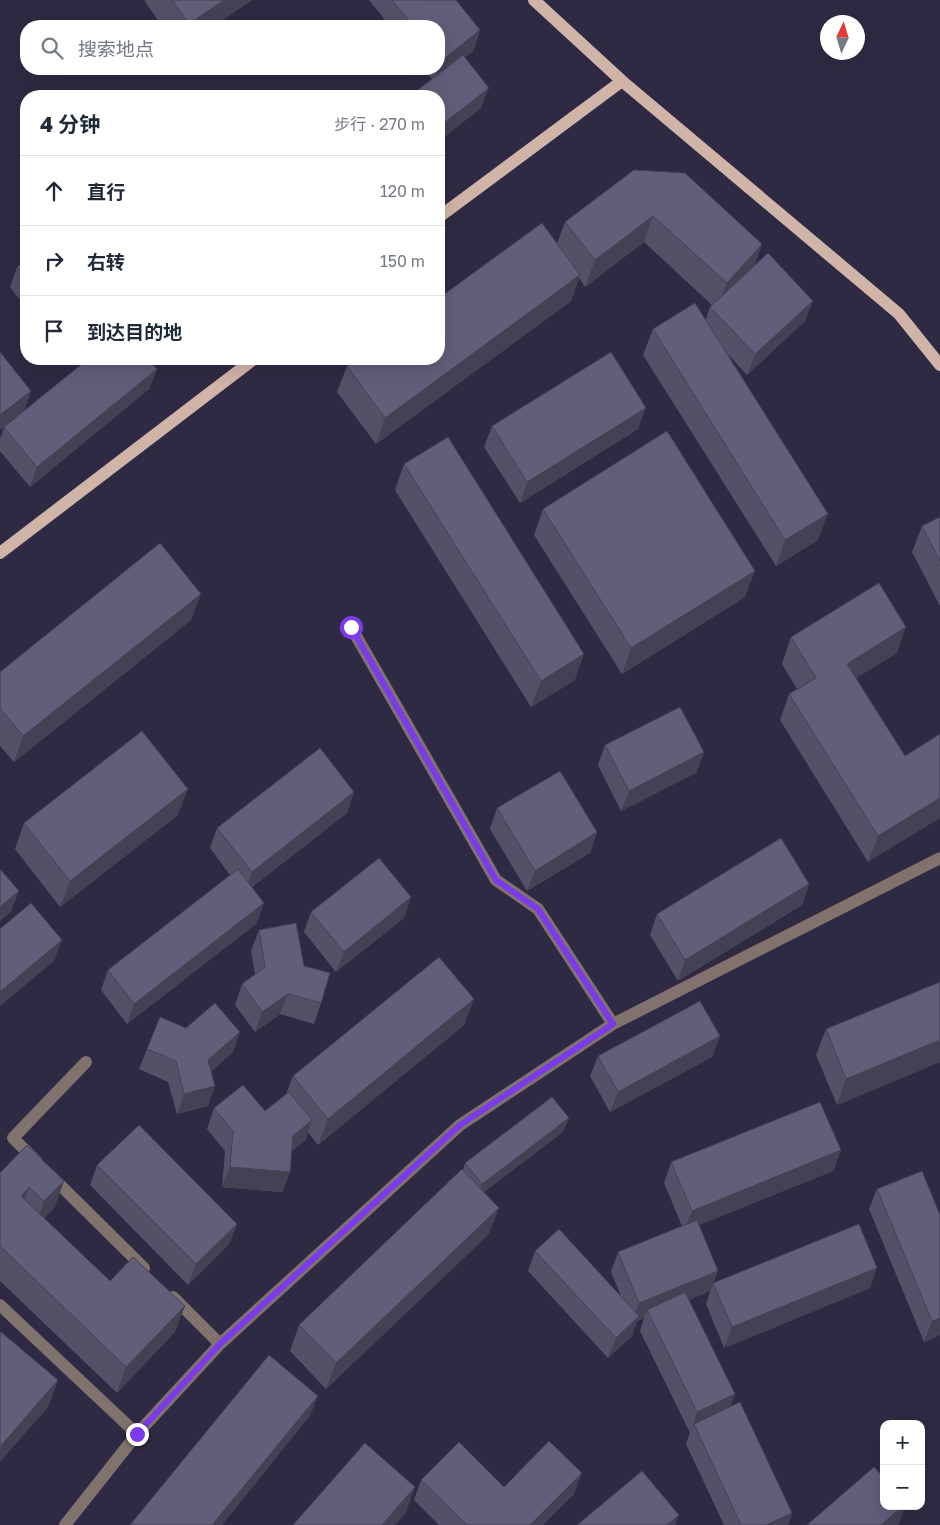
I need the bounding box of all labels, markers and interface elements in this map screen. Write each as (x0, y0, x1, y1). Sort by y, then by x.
north arrow (820, 15, 865, 60)
search box (20, 20, 445, 75)
icon: search (38, 34, 66, 62)
text: 搜索地点 (78, 37, 154, 60)
text: 4 分钟 (40, 111, 100, 137)
text: 步行 · 270 m (334, 114, 425, 134)
icon: ahead (40, 177, 68, 205)
text: 直行 (87, 180, 125, 203)
text: 120 m (380, 181, 425, 201)
icon: right (40, 247, 68, 275)
text: 右转 (87, 250, 125, 273)
text: 150 m (380, 251, 425, 271)
icon: arrive (40, 317, 68, 345)
text: 到达目的地 (87, 320, 182, 343)
route start (340, 616, 363, 639)
map controls (880, 1420, 925, 1510)
button: + (880, 1420, 925, 1465)
route end (126, 1423, 149, 1446)
button: − (880, 1465, 925, 1510)

